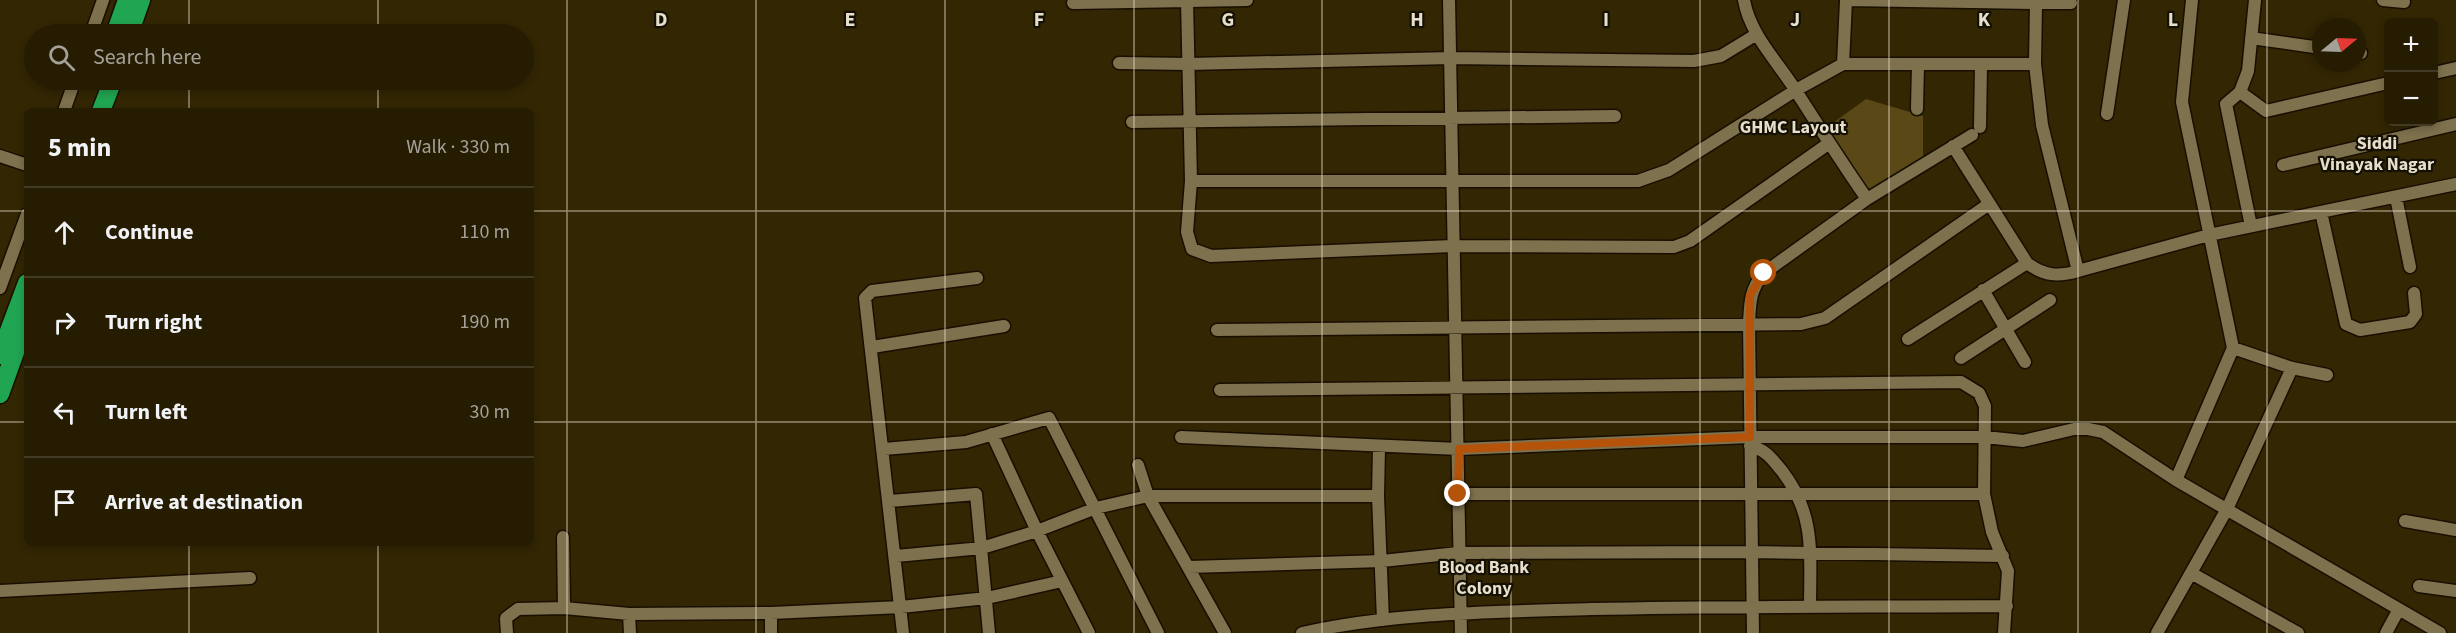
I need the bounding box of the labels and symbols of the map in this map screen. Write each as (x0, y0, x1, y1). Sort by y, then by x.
text: D (655, 6, 667, 34)
text: E (845, 6, 855, 34)
text: F (1034, 6, 1044, 34)
text: G (1222, 6, 1234, 34)
text: H (1410, 6, 1424, 34)
text: I (1603, 6, 1609, 34)
text: J (1790, 6, 1800, 34)
text: K (1978, 6, 1991, 34)
text: L (2168, 6, 2178, 34)
north arrow (2312, 18, 2366, 72)
district label: GHMC Layout (1740, 115, 1846, 140)
district label: Siddi Vinayak Nagar (2319, 131, 2435, 177)
route start (1750, 259, 1776, 285)
route end (1444, 480, 1470, 506)
district label: Blood Bank Colony (1439, 555, 1529, 601)

